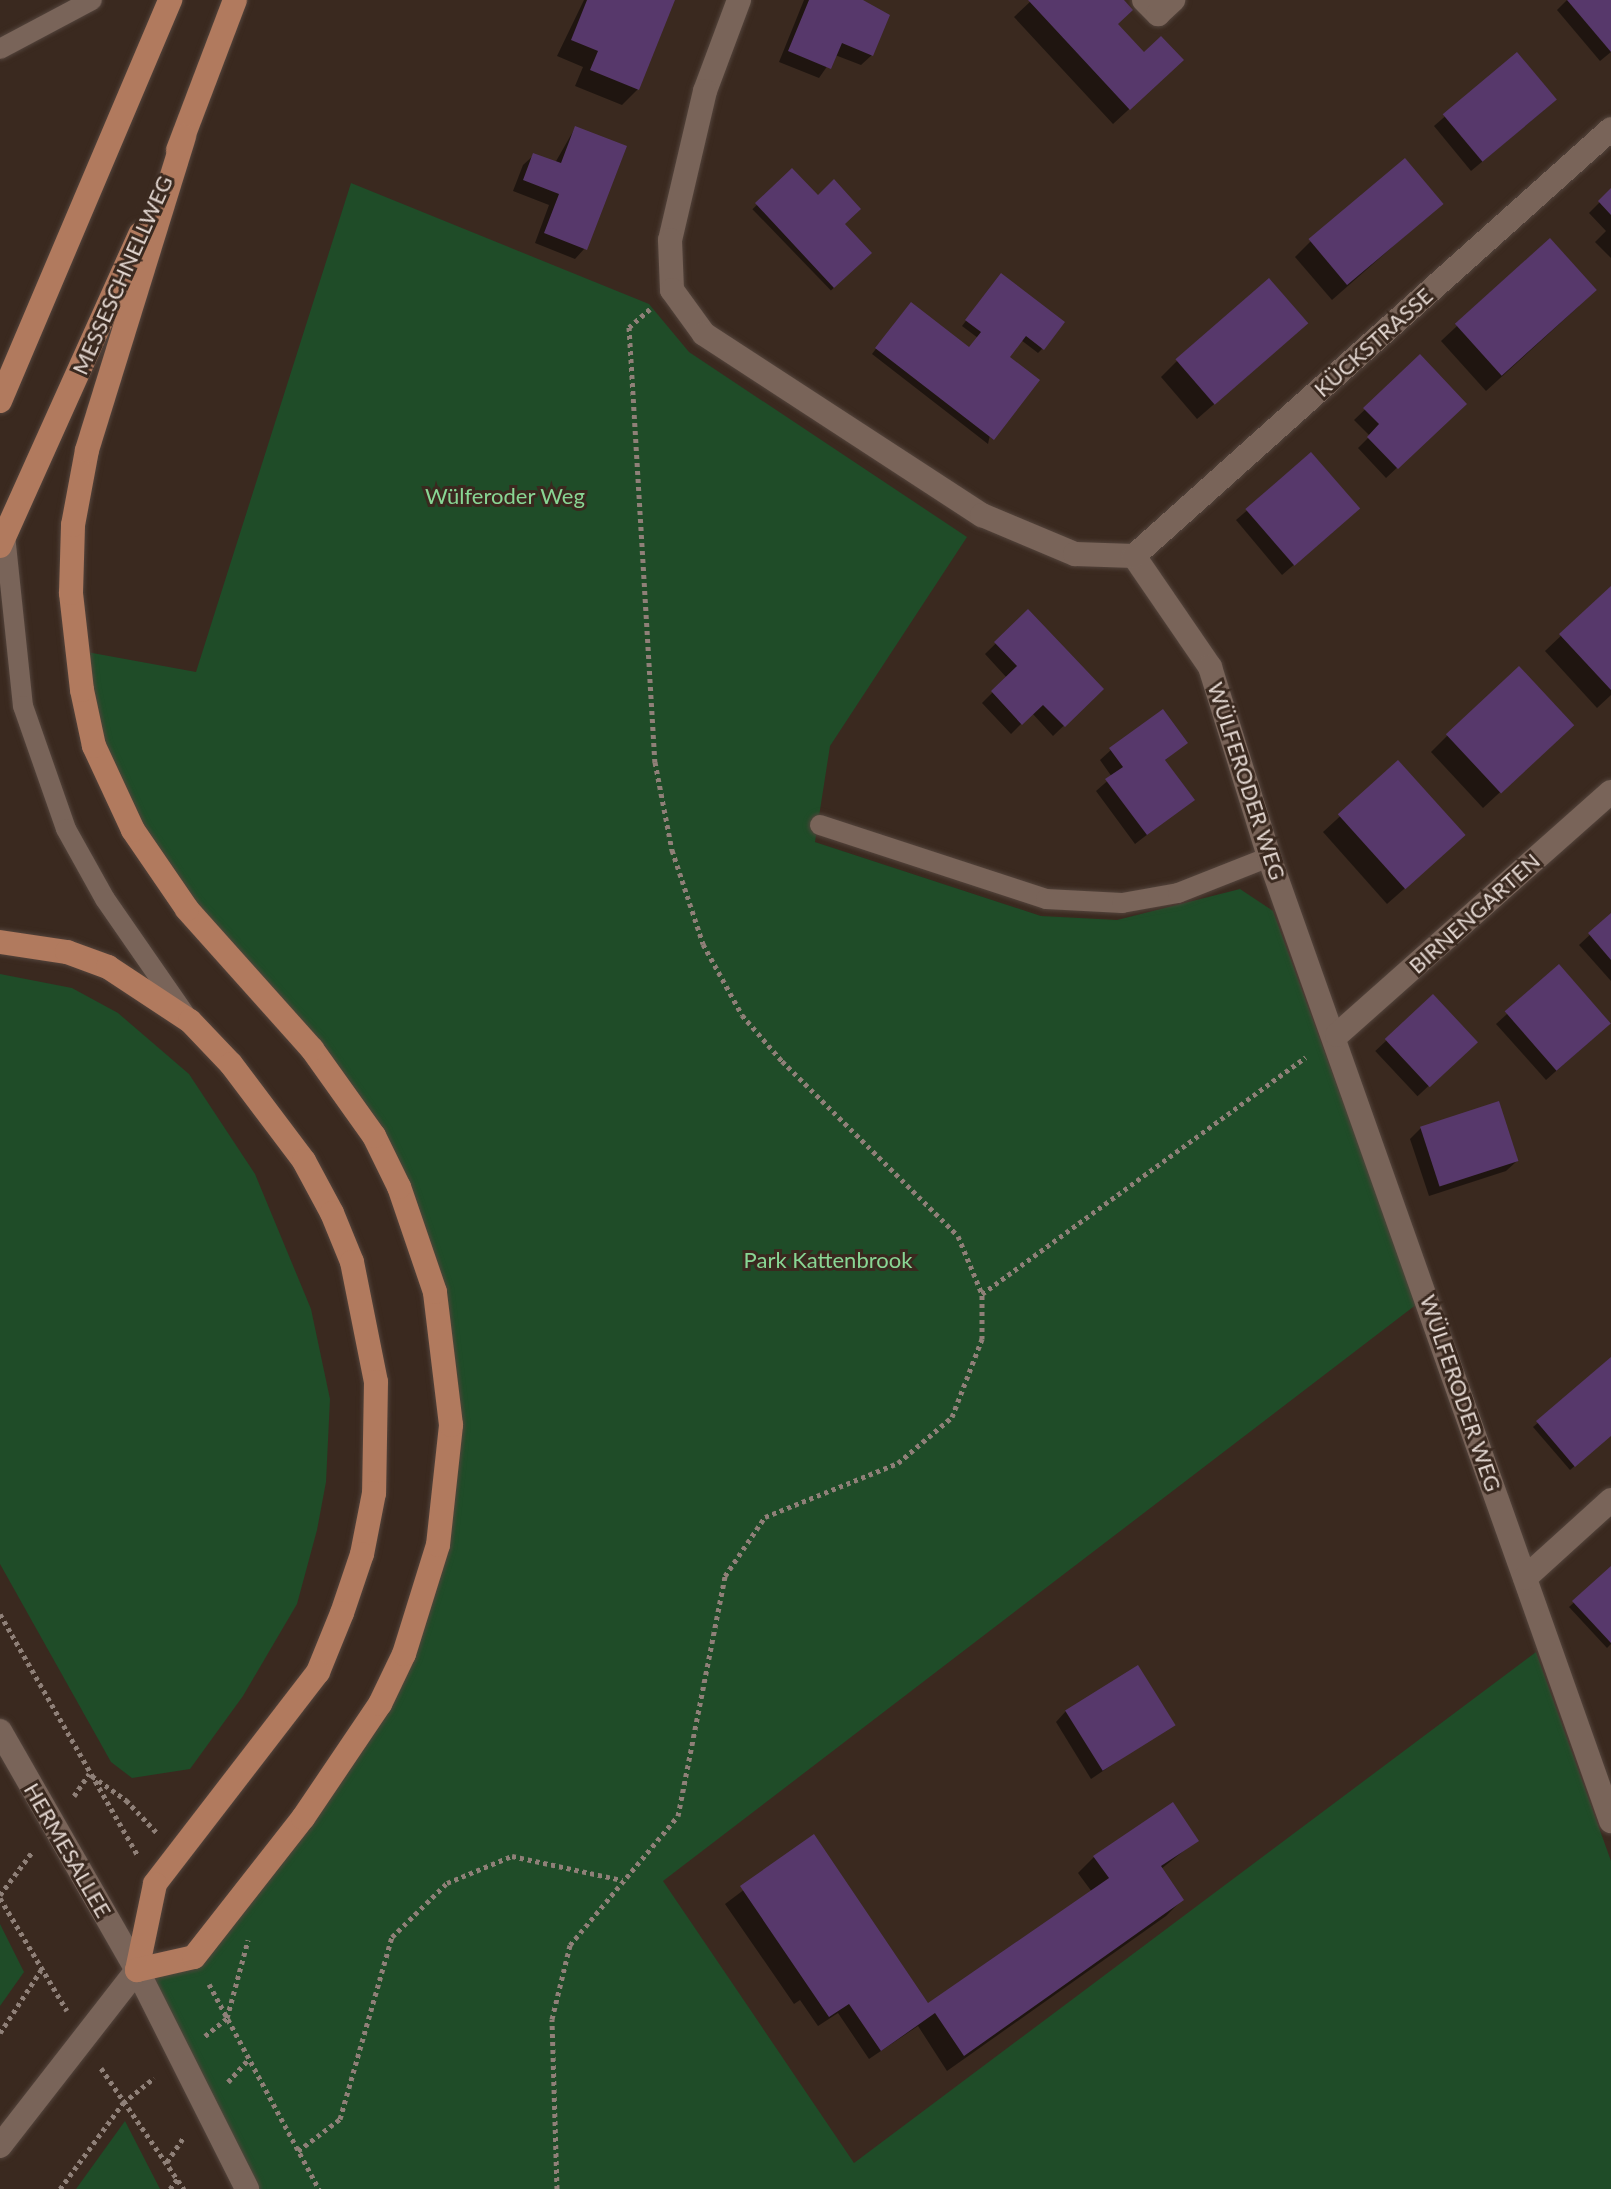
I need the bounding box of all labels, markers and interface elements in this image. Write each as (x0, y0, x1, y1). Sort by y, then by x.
street label: MESSESCHNELLWEG (66, 171, 178, 379)
street label: KÜCKSTRASSE (1308, 282, 1438, 402)
park label: Wülferoder Weg (425, 483, 585, 509)
street label: WÜLFERODER WEG (1203, 679, 1291, 883)
street label: BIRNENGARTEN (1403, 847, 1545, 979)
park label: Park Kattenbrook (744, 1247, 912, 1273)
street label: WÜLFERODER WEG (1415, 1291, 1507, 1495)
street label: HERMESALLEE (19, 1778, 117, 1922)

